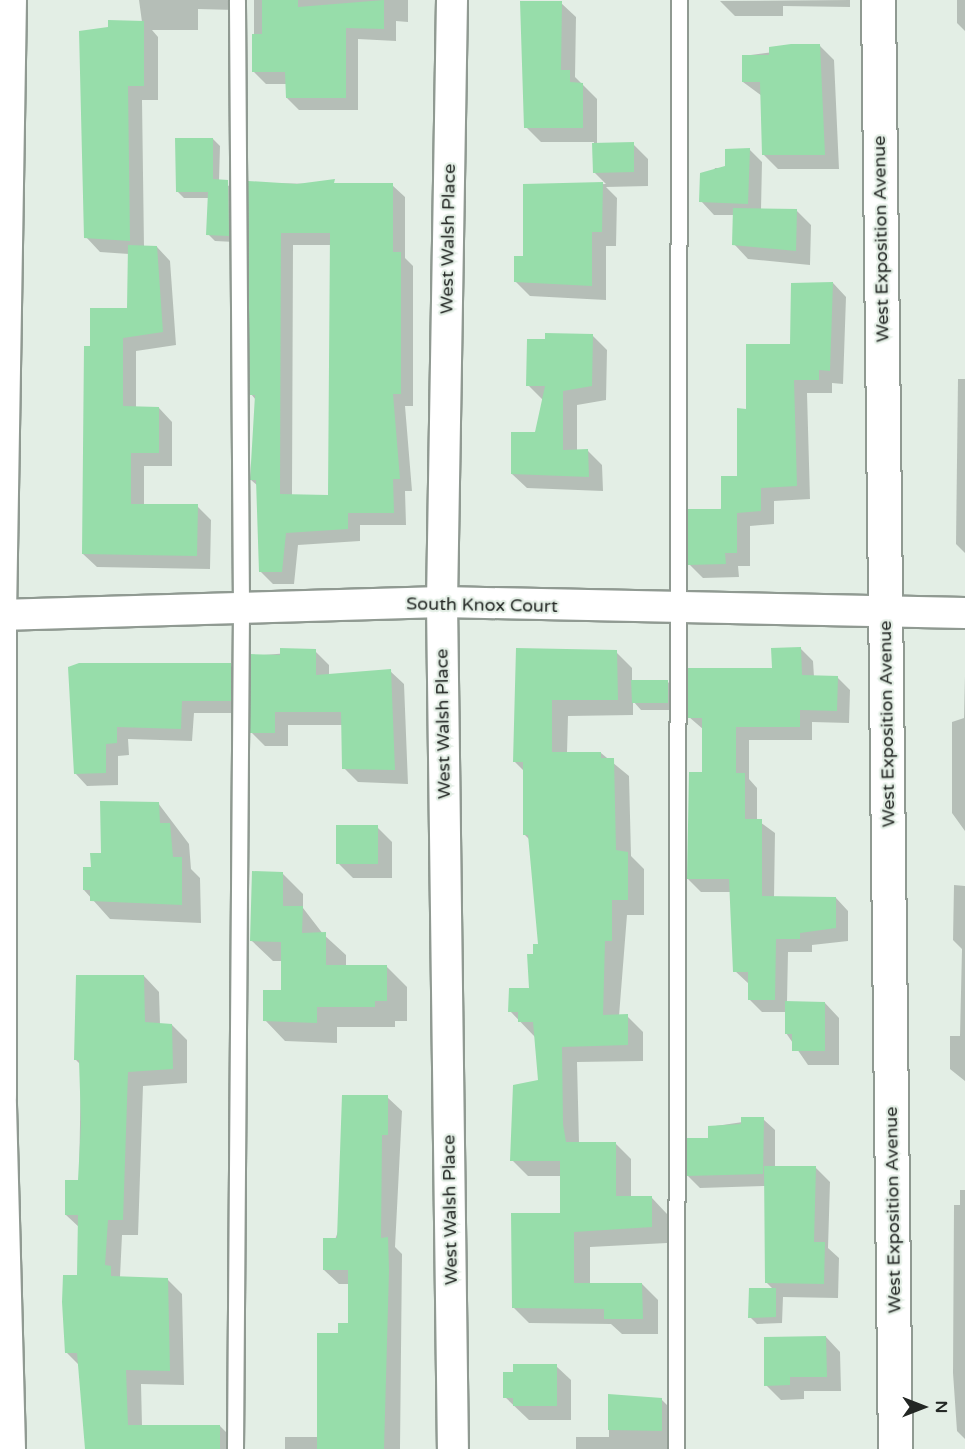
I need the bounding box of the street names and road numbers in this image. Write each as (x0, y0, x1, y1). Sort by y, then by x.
street label: West Exposition Avenue (868, 135, 894, 343)
street label: West Walsh Place (436, 164, 460, 314)
street label: South Knox Court (406, 593, 558, 617)
street label: West Exposition Avenue (874, 620, 900, 828)
street label: West Walsh Place (431, 649, 455, 799)
street label: West Exposition Avenue (880, 1106, 906, 1314)
street label: West Walsh Place (438, 1135, 462, 1285)

